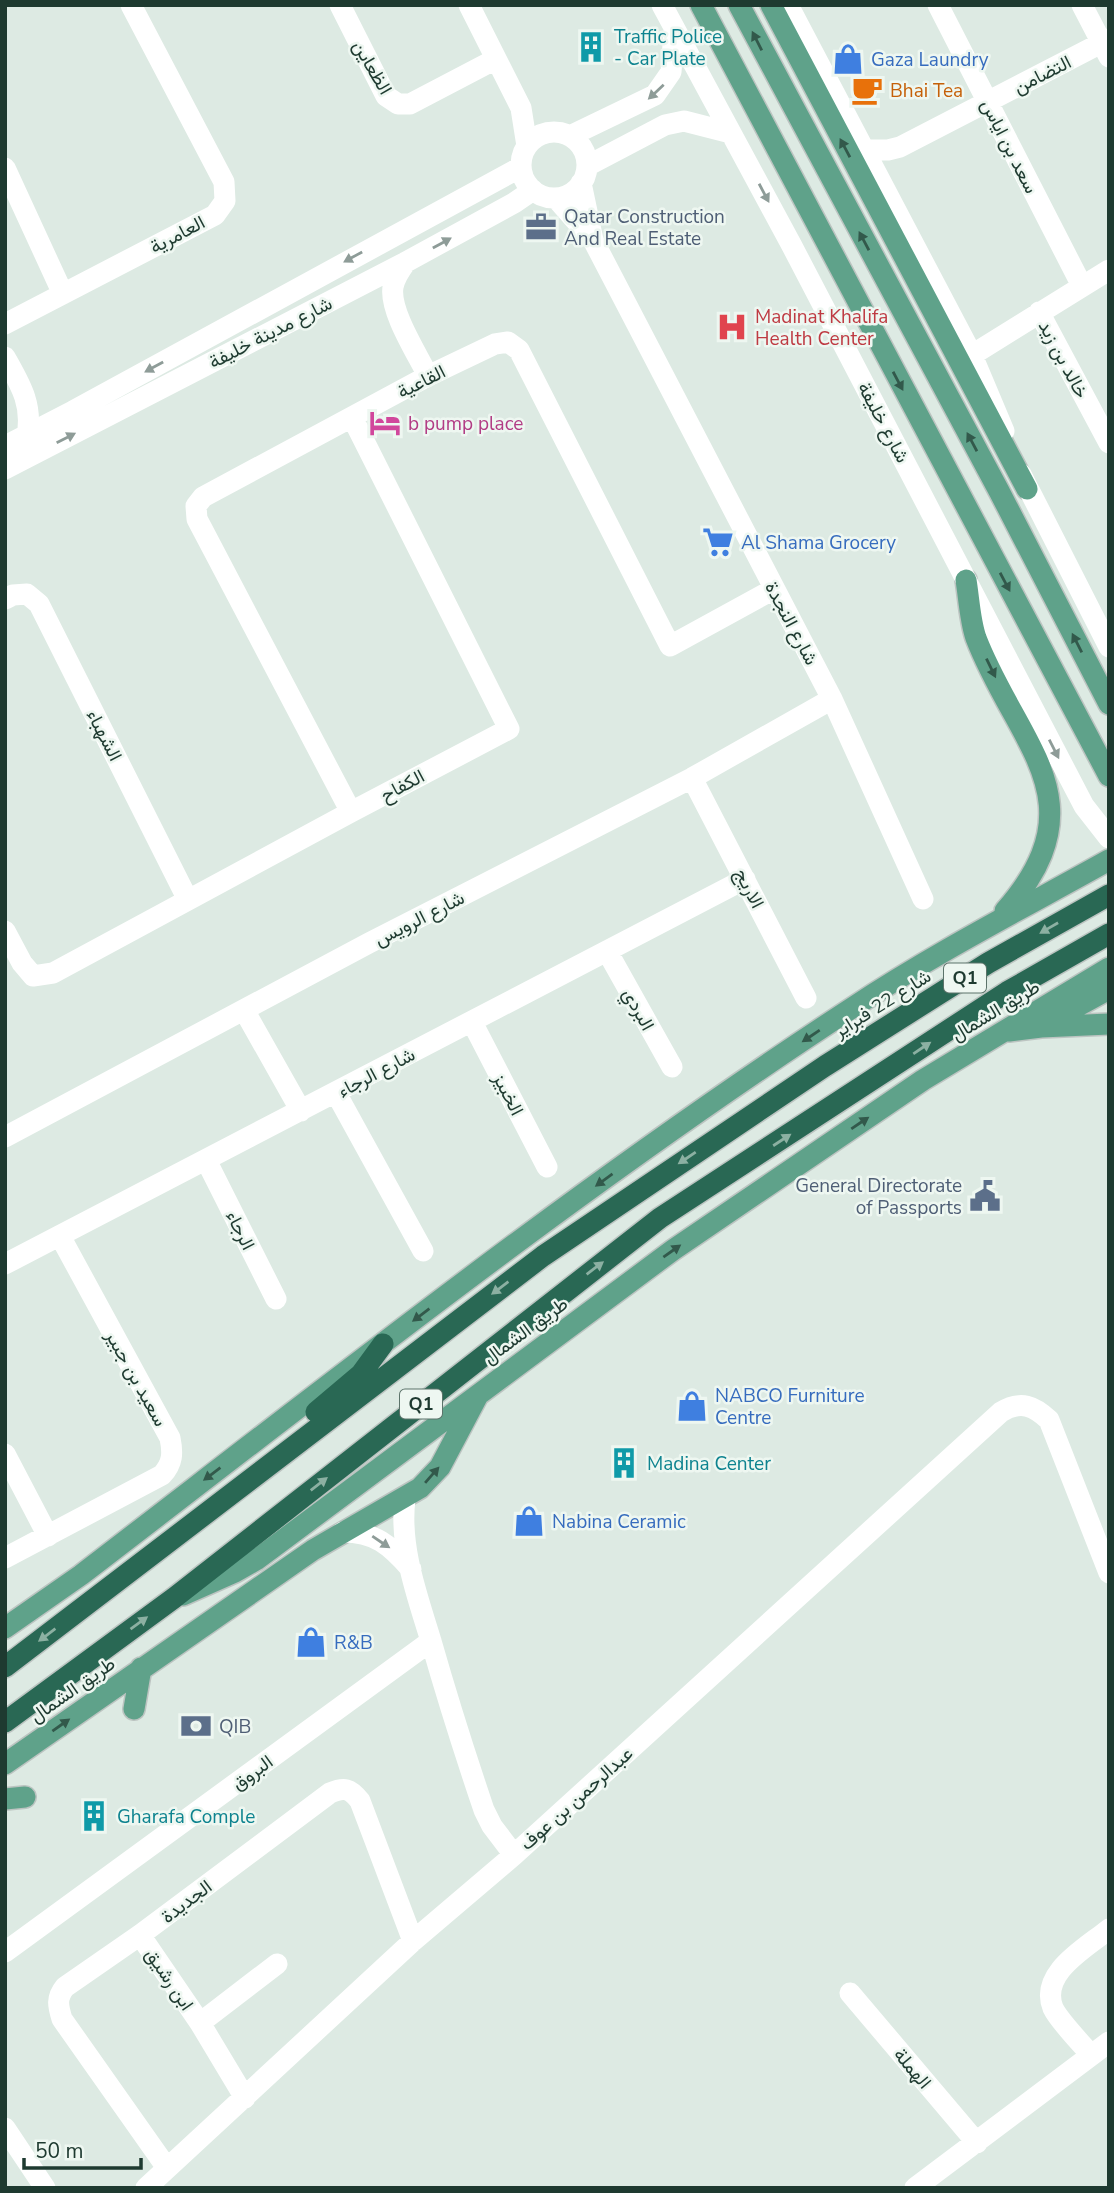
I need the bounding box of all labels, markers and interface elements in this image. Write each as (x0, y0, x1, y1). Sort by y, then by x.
place label: Traffic Police - Car Plate (614, 24, 722, 72)
building icon: Traffic Police - Car Plate (574, 30, 608, 64)
one-way arrow (751, 31, 762, 51)
street label: الظعاين (346, 36, 398, 99)
shop icon: Gaza Laundry (831, 42, 865, 76)
place label: Gaza Laundry (871, 47, 989, 73)
street label: التضامن (1009, 49, 1076, 101)
cafe icon: Bhai Tea (850, 73, 884, 107)
place label: Bhai Tea (890, 78, 963, 104)
one-way arrow (648, 83, 665, 99)
street label: سعد بن اياس (974, 95, 1044, 198)
one-way arrow (839, 138, 851, 158)
one-way arrow (757, 183, 769, 203)
place label: Qatar Construction And Real Estate (564, 204, 725, 252)
street label: العامرية (145, 210, 210, 260)
office icon: Qatar Construction And Real Estate (524, 210, 558, 244)
one-way arrow (858, 232, 870, 251)
one-way arrow (432, 237, 451, 249)
one-way arrow (344, 251, 363, 263)
street label: شارع مدينة خليفة (204, 291, 337, 375)
place label: Madinat Khalifa Health Center (755, 304, 888, 352)
hospital icon: Madinat Khalifa Health Center (715, 310, 749, 344)
street label: خالد بن زيد (1032, 316, 1095, 403)
street label: القاعية (393, 359, 450, 405)
one-way arrow (144, 361, 164, 373)
one-way arrow (893, 371, 904, 391)
street label: شارع خليفة (851, 377, 915, 467)
hotel icon: b pump place (368, 406, 402, 440)
place label: b pump place (408, 411, 523, 437)
one-way arrow (56, 432, 76, 444)
one-way arrow (966, 432, 978, 451)
supermarket icon: Al Shama Grocery (701, 525, 735, 559)
place label: Al Shama Grocery (741, 530, 896, 556)
one-way arrow (1000, 572, 1011, 592)
street label: شارع النجدة (758, 577, 824, 670)
one-way arrow (1072, 633, 1083, 653)
one-way arrow (986, 658, 997, 678)
street label: الشهباء (80, 705, 128, 766)
one-way arrow (1048, 739, 1059, 759)
street label: الكفاح (376, 763, 429, 808)
street label: الاريج (728, 864, 770, 913)
street label: شارع الرويس (370, 885, 469, 953)
one-way arrow (1040, 922, 1059, 934)
street label: شارع 22 فبراير (828, 964, 936, 1045)
road number: Q1 (944, 964, 986, 993)
street label: طريق الشمال (946, 974, 1045, 1048)
street label: البردي (614, 984, 660, 1036)
one-way arrow (801, 1029, 820, 1042)
one-way arrow (913, 1041, 931, 1055)
street label: شارع الرجاء (333, 1042, 420, 1104)
street label: الخبيز (486, 1068, 530, 1120)
one-way arrow (851, 1116, 869, 1130)
one-way arrow (773, 1133, 792, 1146)
one-way arrow (677, 1151, 696, 1164)
one-way arrow (595, 1173, 613, 1187)
place label: General Directorate of Passports (795, 1173, 962, 1221)
public building icon: General Directorate of Passports (968, 1179, 1002, 1213)
street label: الرجاء (219, 1206, 261, 1255)
one-way arrow (663, 1244, 681, 1258)
one-way arrow (585, 1261, 603, 1276)
one-way arrow (492, 1281, 510, 1296)
street label: طريق الشمال (478, 1291, 573, 1370)
one-way arrow (412, 1308, 430, 1322)
street label: سعيد بن جبير (99, 1325, 173, 1431)
place label: NABCO Furniture Centre (715, 1383, 865, 1431)
shop icon: NABCO Furniture Centre (675, 1389, 709, 1423)
road number: Q1 (400, 1390, 442, 1419)
building icon: Madina Center (607, 1446, 641, 1480)
place label: Madina Center (647, 1451, 771, 1477)
one-way arrow (203, 1467, 221, 1481)
one-way arrow (424, 1467, 439, 1484)
one-way arrow (310, 1477, 328, 1492)
shop icon: Nabina Ceramic (512, 1504, 546, 1538)
place label: Nabina Ceramic (552, 1509, 686, 1535)
one-way arrow (372, 1535, 390, 1549)
one-way arrow (130, 1616, 148, 1631)
shop icon: R&B (294, 1625, 328, 1659)
one-way arrow (38, 1627, 56, 1641)
place label: R&B (334, 1630, 373, 1656)
street label: طريق الشمال (25, 1651, 121, 1729)
bank icon: QIB (179, 1709, 213, 1743)
place label: QIB (219, 1714, 251, 1740)
one-way arrow (52, 1718, 70, 1732)
street label: عبدالرحمن بن عوف (515, 1741, 639, 1856)
street label: البروق (227, 1749, 278, 1797)
building icon: Gharafa Comple (77, 1799, 111, 1833)
place label: Gharafa Comple (117, 1804, 255, 1830)
street label: الجديدة (156, 1874, 218, 1930)
street label: ابن رشيق (139, 1943, 200, 2016)
street label: الهملة (887, 2043, 937, 2095)
scale bar (24, 2126, 142, 2170)
text: 50 m (35, 2137, 84, 2165)

